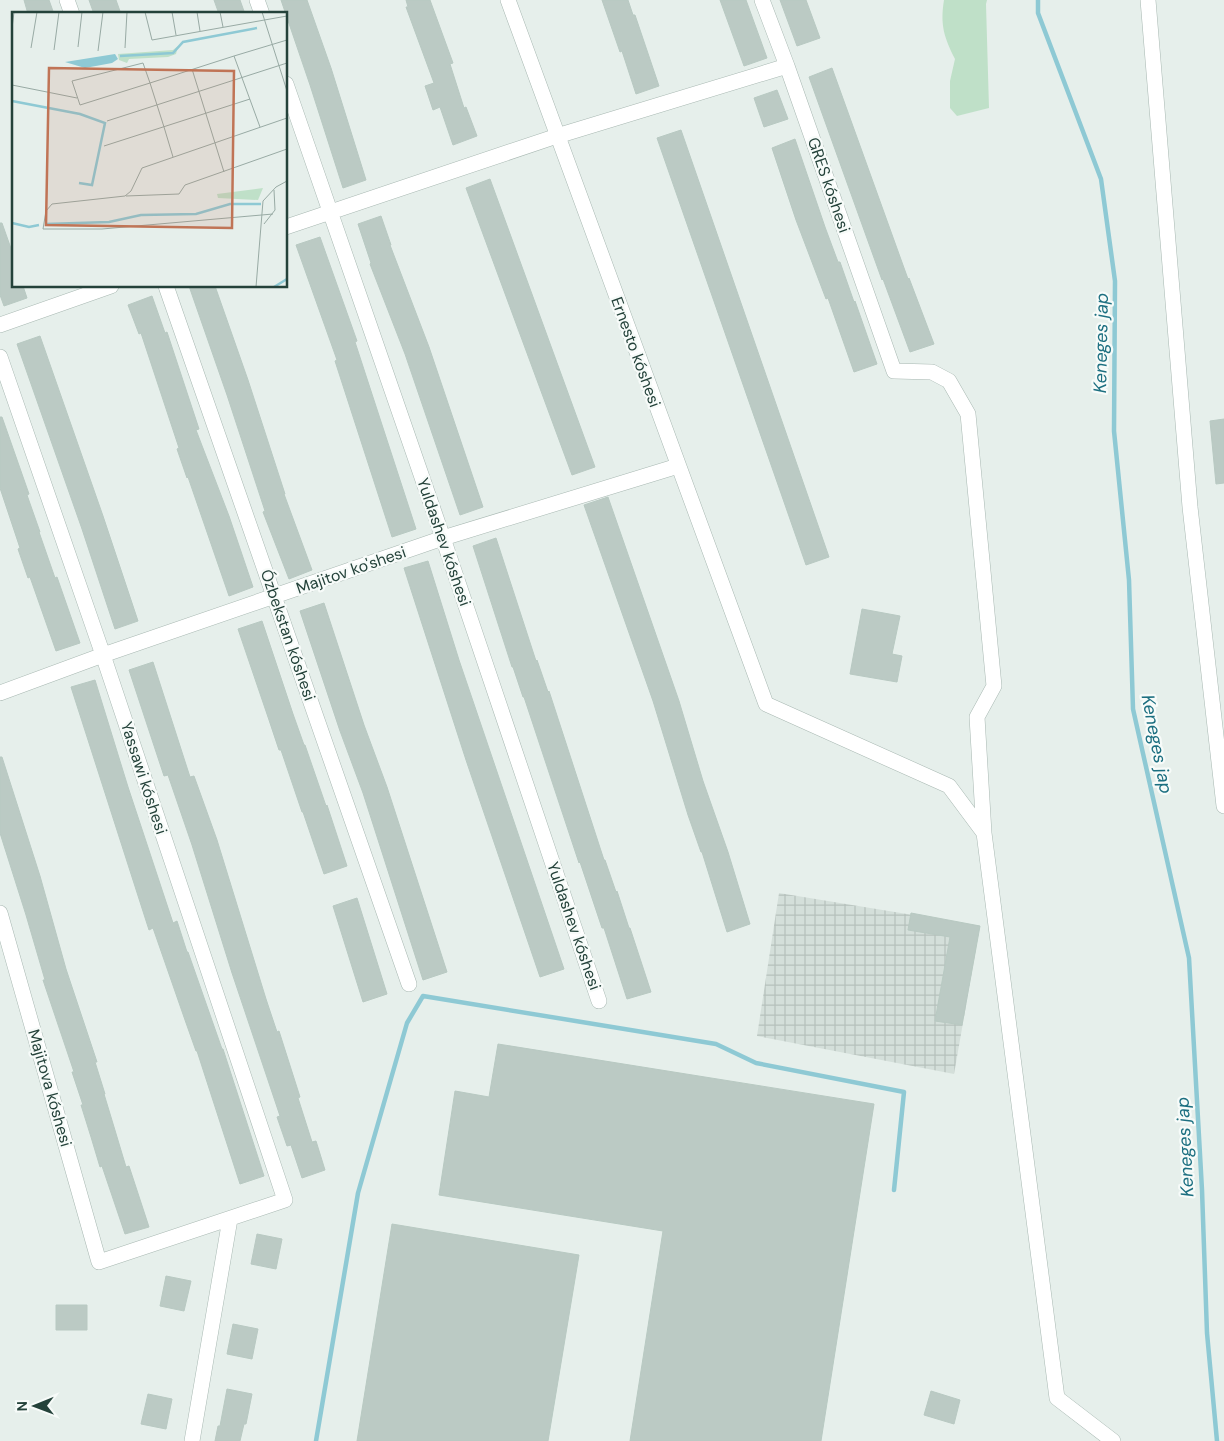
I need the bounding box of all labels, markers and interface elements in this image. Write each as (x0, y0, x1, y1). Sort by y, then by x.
inset map (12, 12, 288, 288)
street label: GRES kóshesi (803, 135, 855, 235)
water label: Keneges jap (1088, 293, 1114, 393)
street label: Ernesto kóshesi (606, 294, 666, 410)
street label: Yuldashev kóshesi (412, 475, 476, 609)
street label: Majitov ko'shesi (293, 541, 409, 599)
street label: Ózbekstan kóshesi (256, 566, 320, 704)
water label: Keneges jap (1136, 692, 1178, 796)
street label: Yassawi kóshesi (116, 719, 172, 837)
street label: Yuldashev kóshesi (542, 859, 606, 993)
street label: Majitova kóshesi (23, 1027, 77, 1149)
water label: Keneges jap (1170, 1096, 1200, 1198)
north arrow (10, 1381, 60, 1431)
text: N (13, 1401, 31, 1411)

